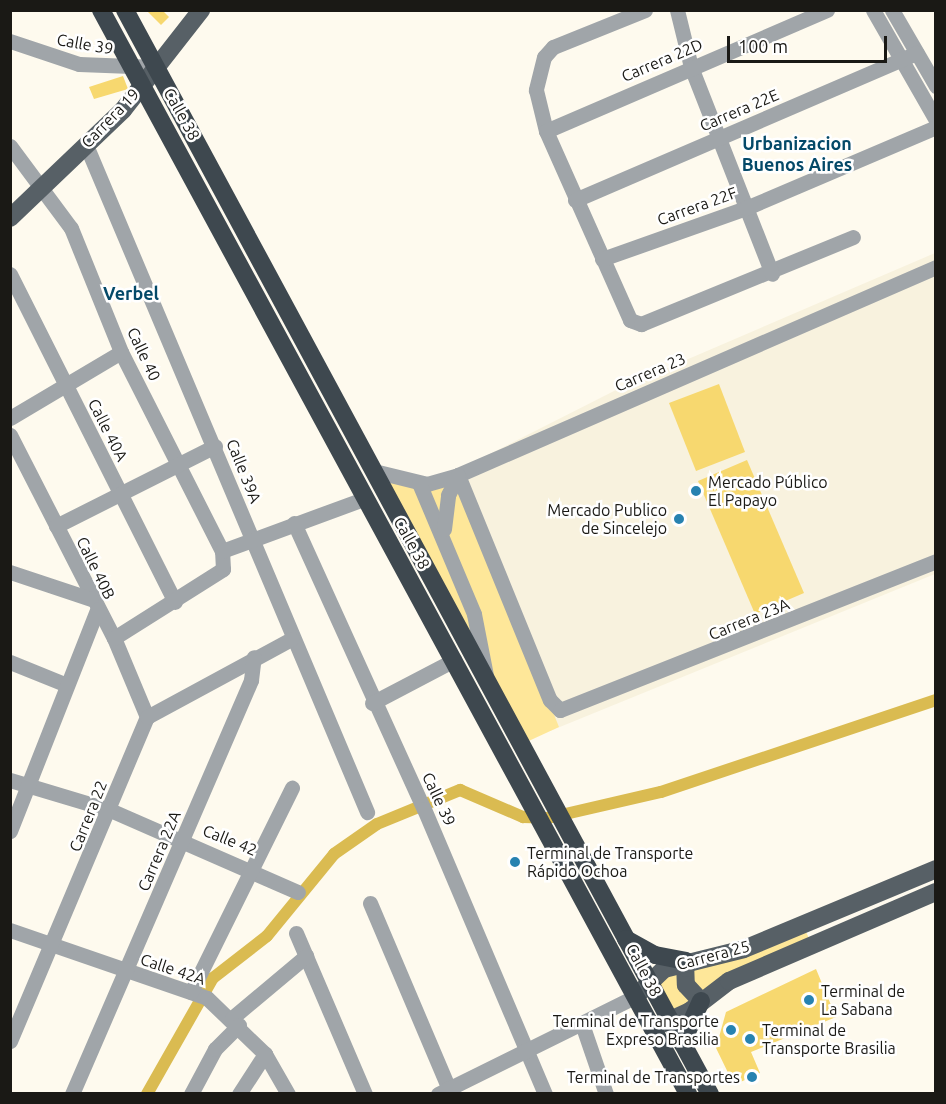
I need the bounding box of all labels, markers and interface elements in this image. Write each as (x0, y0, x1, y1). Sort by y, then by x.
scale bar (730, 24, 890, 62)
street label: Calle 39 (55, 30, 115, 58)
street label: Carrera 22D (619, 34, 705, 86)
text: 100 m (738, 36, 788, 56)
street label: Carrera 19 (77, 84, 143, 152)
street label: Calle 38 (160, 84, 204, 144)
street label: Carrera 22E (697, 85, 781, 135)
district label: Urbanizacion Buenos Aires (742, 133, 852, 176)
street label: Carrera 22F (655, 183, 739, 229)
district label: Verbel (103, 282, 159, 304)
street label: Calle 40 (123, 324, 165, 384)
street label: Carrera 23 (612, 349, 688, 395)
street label: Calle 40A (84, 396, 132, 464)
street label: Calle 39A (222, 436, 266, 506)
place label: Mercado Público El Papayo (708, 472, 828, 510)
marker: Mercado Público El Papayo (689, 484, 703, 498)
place label: Mercado Publico de Sincelejo (547, 500, 667, 538)
marker: Mercado Publico de Sincelejo (672, 512, 686, 526)
street label: Calle 38 (390, 513, 434, 573)
street label: Calle 40B (73, 534, 119, 602)
street label: Carrera 23A (706, 594, 792, 644)
street label: Calle 39 (418, 769, 460, 829)
street label: Carrera 22 (65, 778, 111, 854)
street label: Carrera 22A (133, 808, 185, 894)
street label: Calle 42 (200, 820, 260, 860)
place label: Terminal de Transporte Rápido Ochoa (527, 843, 693, 881)
marker: Terminal de Transporte Rápido Ochoa (508, 855, 522, 869)
street label: Carrera 25 (674, 936, 752, 974)
street label: Calle 38 (622, 940, 666, 1000)
street label: Calle 42A (138, 949, 208, 989)
place label: Terminal de La Sabana (821, 981, 905, 1019)
marker: Terminal de La Sabana (802, 993, 816, 1007)
place label: Terminal de Transporte Expreso Brasilia (553, 1011, 719, 1049)
place label: Terminal de Transporte Brasilia (762, 1020, 896, 1058)
marker: Terminal de Transporte Expreso Brasilia (724, 1023, 738, 1037)
marker: Terminal de Transporte Brasilia (743, 1032, 757, 1046)
place label: Terminal de Transportes (567, 1067, 740, 1087)
marker: Terminal de Transportes (745, 1070, 759, 1084)

